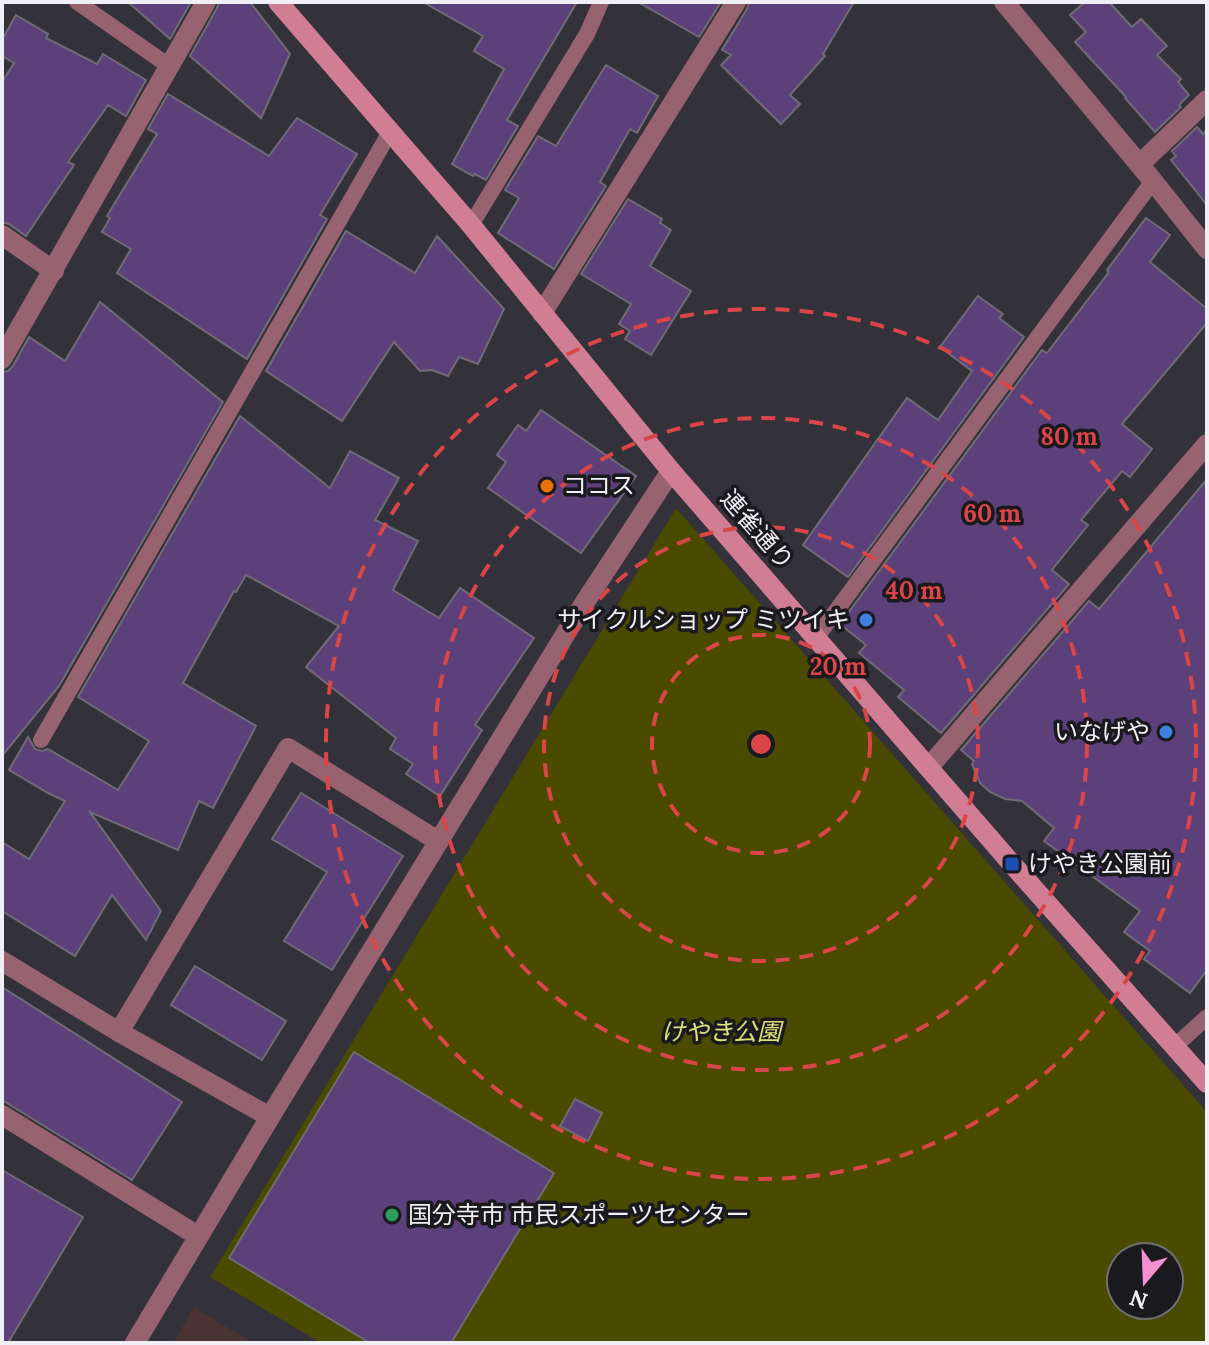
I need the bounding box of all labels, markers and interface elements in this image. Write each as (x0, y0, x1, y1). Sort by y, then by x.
text: 80 m (1040, 421, 1098, 452)
place label: ココス (563, 470, 635, 501)
marker: ココス (538, 477, 556, 495)
street label: 連雀通り (714, 483, 801, 576)
text: 60 m (963, 498, 1021, 529)
text: 40 m (886, 575, 942, 606)
place label: サイクルショップ ミツイキ (557, 604, 850, 635)
marker: サイクルショップ ミツイキ (857, 611, 875, 629)
text: 20 m (810, 651, 866, 682)
place label: いなげや (1054, 716, 1150, 747)
marker: いなげや (1157, 723, 1175, 741)
centre of rings (747, 730, 775, 758)
place label: けやき公園前 (1028, 848, 1172, 879)
marker: けやき公園前 (1003, 855, 1021, 873)
park label: けやき公園 (661, 1016, 784, 1047)
place label: 国分寺市 市民スポーツセンター (408, 1199, 750, 1230)
marker: 国分寺市 市民スポーツセンター (383, 1206, 401, 1224)
north arrow (1105, 1241, 1185, 1321)
text: N (1126, 1284, 1151, 1316)

